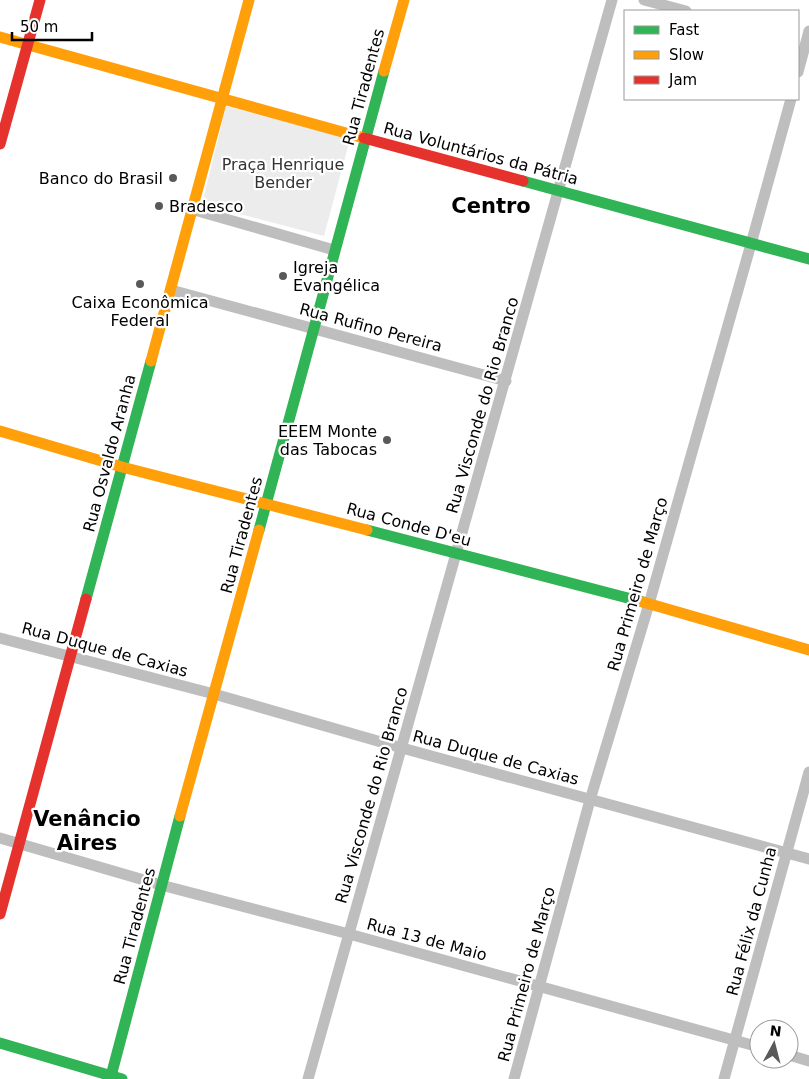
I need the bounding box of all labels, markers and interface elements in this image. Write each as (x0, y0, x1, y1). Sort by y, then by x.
scale bar (12, 10, 92, 42)
legend (624, 10, 799, 100)
text: 50 m (20, 18, 58, 36)
text: Fast (669, 21, 699, 39)
street label: Rua Tiradentes (339, 27, 388, 148)
text: Slow (669, 46, 704, 64)
text: Jam (668, 71, 697, 89)
street label: Rua Voluntários da Pátria (381, 118, 580, 189)
park label: Praça Henrique Bender (222, 155, 344, 192)
place label: Banco do Brasil (39, 169, 163, 188)
marker: Banco do Brasil (167, 172, 179, 184)
district label: Centro (451, 194, 531, 218)
place label: Bradesco (169, 197, 243, 216)
marker: Bradesco (153, 200, 165, 212)
place label: Igreja Evangélica (293, 258, 380, 295)
marker: Igreja Evangélica (277, 270, 289, 282)
marker: Caixa Econômica Federal (134, 278, 146, 290)
place label: Caixa Econômica Federal (71, 293, 209, 330)
street label: Rua Visconde do Rio Branco (442, 295, 523, 516)
street label: Rua Rufino Pereira (297, 299, 444, 356)
street label: Rua Osvaldo Aranha (79, 372, 140, 534)
place label: EEEM Monte das Tabocas (278, 422, 377, 459)
marker: EEEM Monte das Tabocas (381, 434, 393, 446)
street label: Rua Tiradentes (217, 475, 266, 596)
street label: Rua Primeiro de Março (603, 495, 671, 673)
street label: Rua Conde D'eu (344, 499, 473, 550)
street label: Rua Duque de Caxias (20, 618, 190, 681)
street label: Rua Visconde do Rio Branco (331, 685, 412, 906)
street label: Rua Duque de Caxias (411, 726, 581, 789)
district label: Venâncio Aires (33, 807, 141, 855)
street label: Rua Félix da Cunha (722, 845, 781, 998)
street label: Rua Tiradentes (110, 866, 159, 987)
street label: Rua Primeiro de Março (494, 885, 559, 1064)
street label: Rua 13 de Maio (365, 914, 489, 965)
north arrow (749, 1019, 799, 1069)
text: N (769, 1022, 782, 1040)

